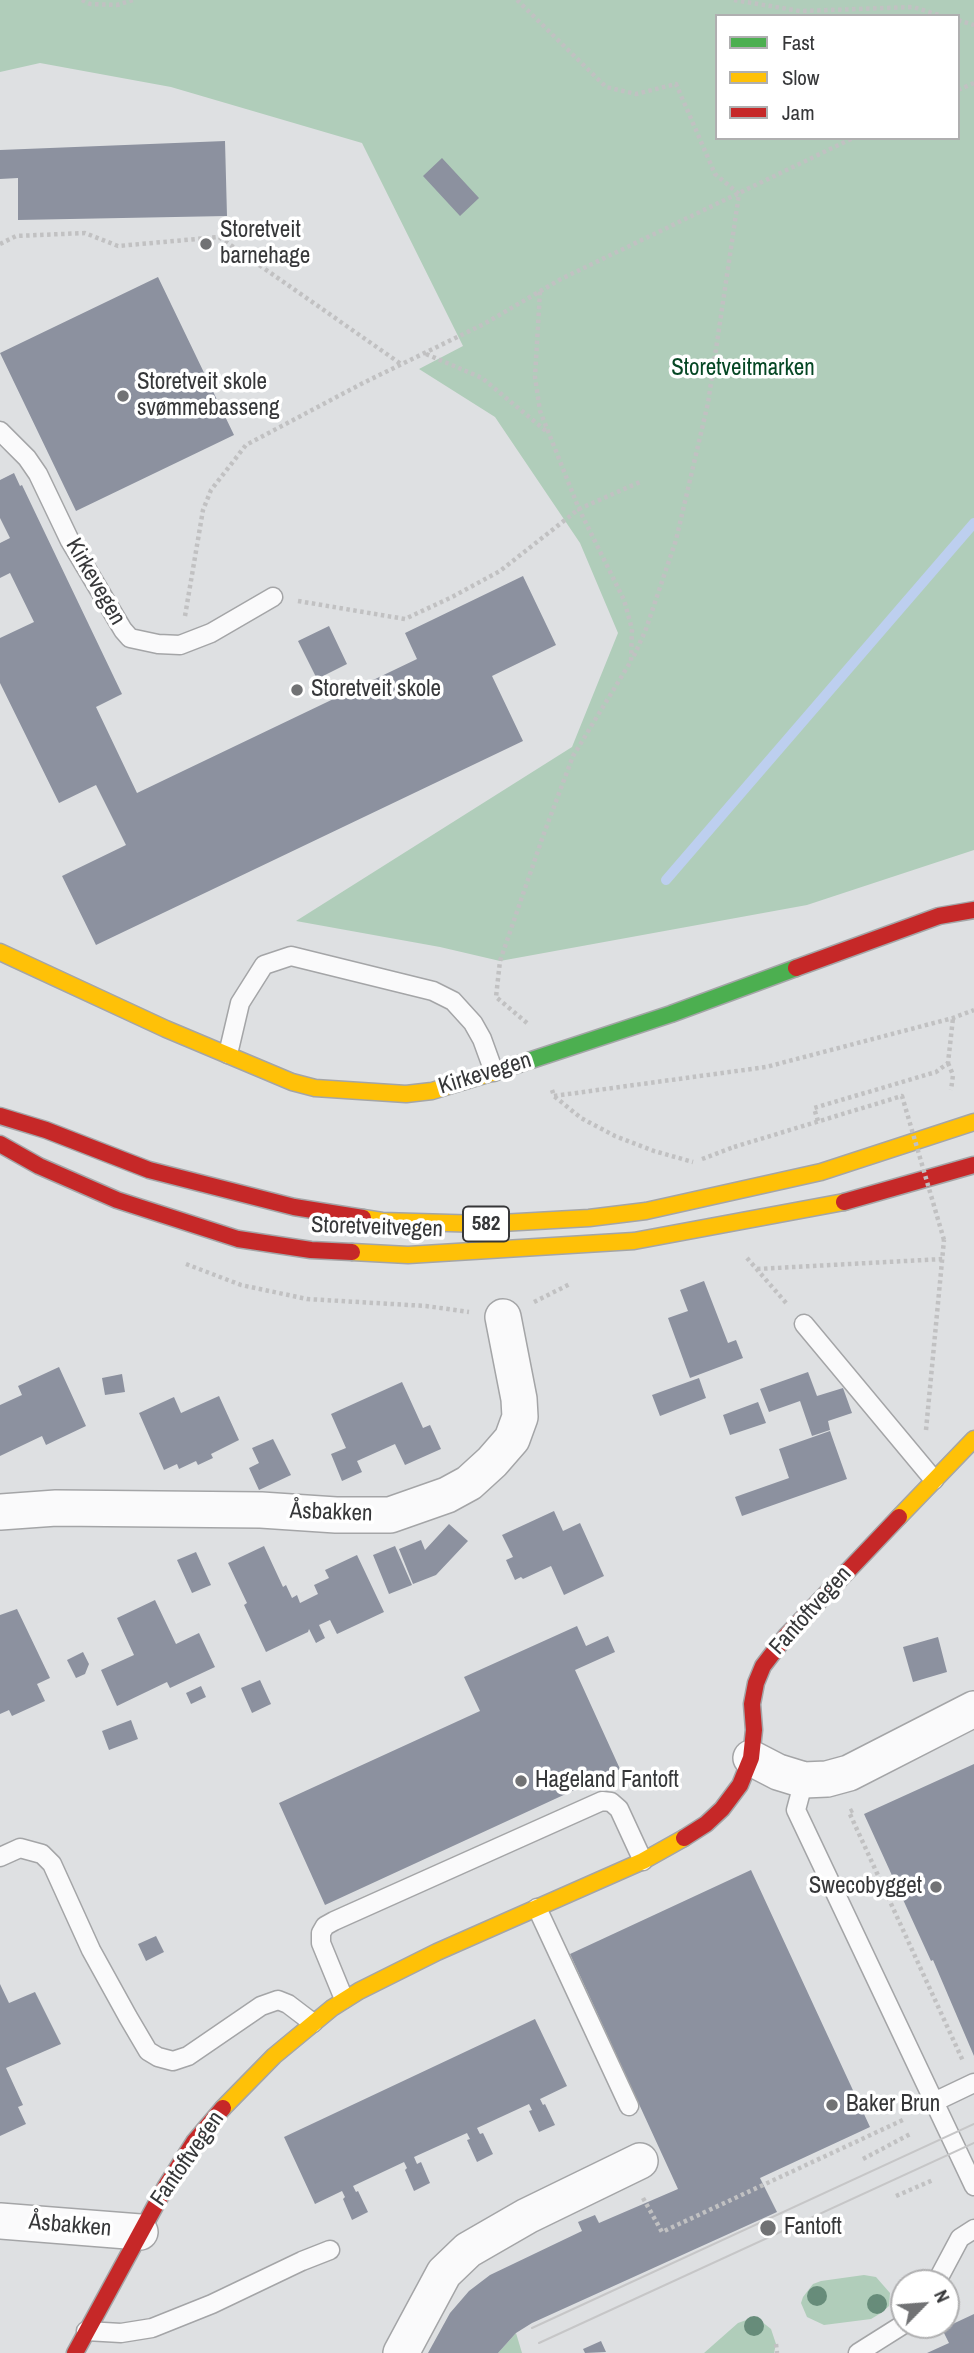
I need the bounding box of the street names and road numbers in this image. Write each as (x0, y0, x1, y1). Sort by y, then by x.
street label: Kirkevegen (59, 534, 131, 630)
street label: Kirkevegen (435, 1047, 535, 1101)
road number: 582 (463, 1206, 509, 1242)
street label: Storetveitvegen (311, 1212, 443, 1244)
street label: Åsbakken (289, 1498, 373, 1528)
street label: Fantoftvegen (764, 1561, 858, 1661)
street label: Fantoftvegen (145, 2106, 231, 2212)
street label: Åsbakken (28, 2209, 112, 2243)

